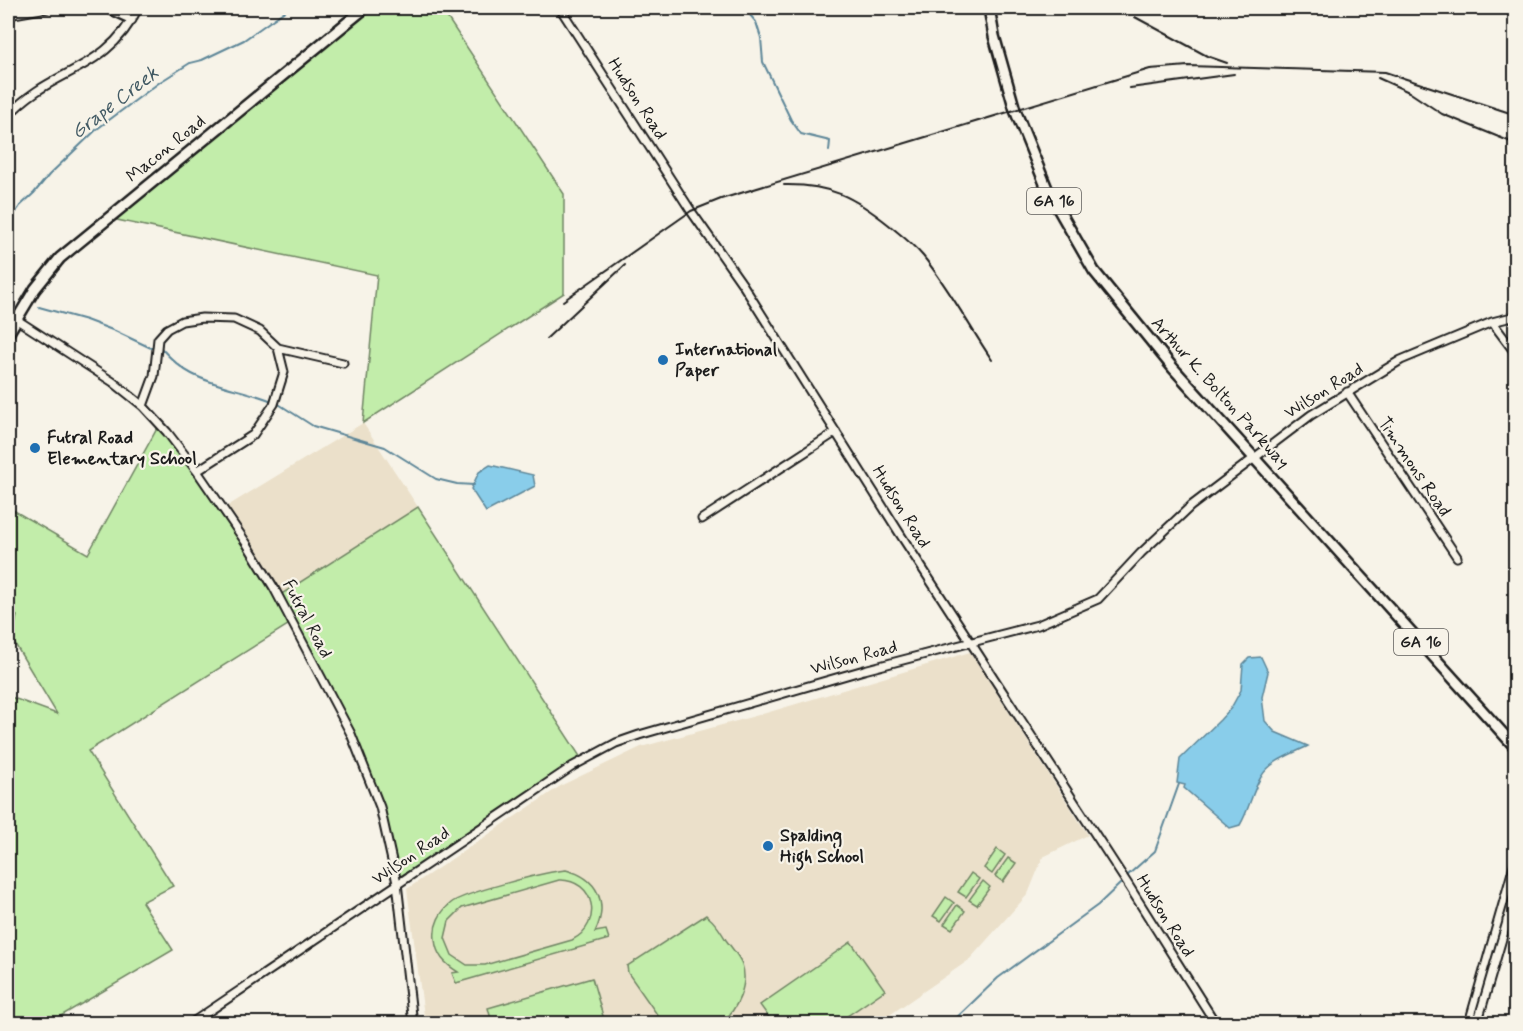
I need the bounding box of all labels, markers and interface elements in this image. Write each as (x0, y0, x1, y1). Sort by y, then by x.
street label: Hudson Road (602, 53, 672, 145)
water label: Grape Creek (66, 60, 164, 146)
street label: Macon Road (121, 110, 211, 188)
road number: GA 16 (1027, 188, 1081, 214)
street label: Arthur K. Bolton Parkway (1145, 312, 1295, 474)
place label: International Paper (675, 338, 778, 383)
marker: International Paper (656, 353, 670, 367)
street label: Wilson Road (1280, 357, 1368, 425)
street label: Timmons Road (1372, 413, 1456, 521)
place label: Futral Road Elementary School (47, 426, 197, 471)
marker: Futral Road Elementary School (28, 441, 42, 455)
street label: Hudson Road (866, 461, 936, 553)
street label: Futral Road (276, 575, 338, 663)
road number: GA 16 (1394, 629, 1448, 655)
street label: Wilson Road (808, 635, 900, 681)
street label: Wilson Road (367, 821, 455, 891)
place label: Spalding High School (780, 824, 864, 871)
marker: Spalding High School (761, 839, 775, 853)
street label: Hudson Road (1130, 870, 1200, 962)

